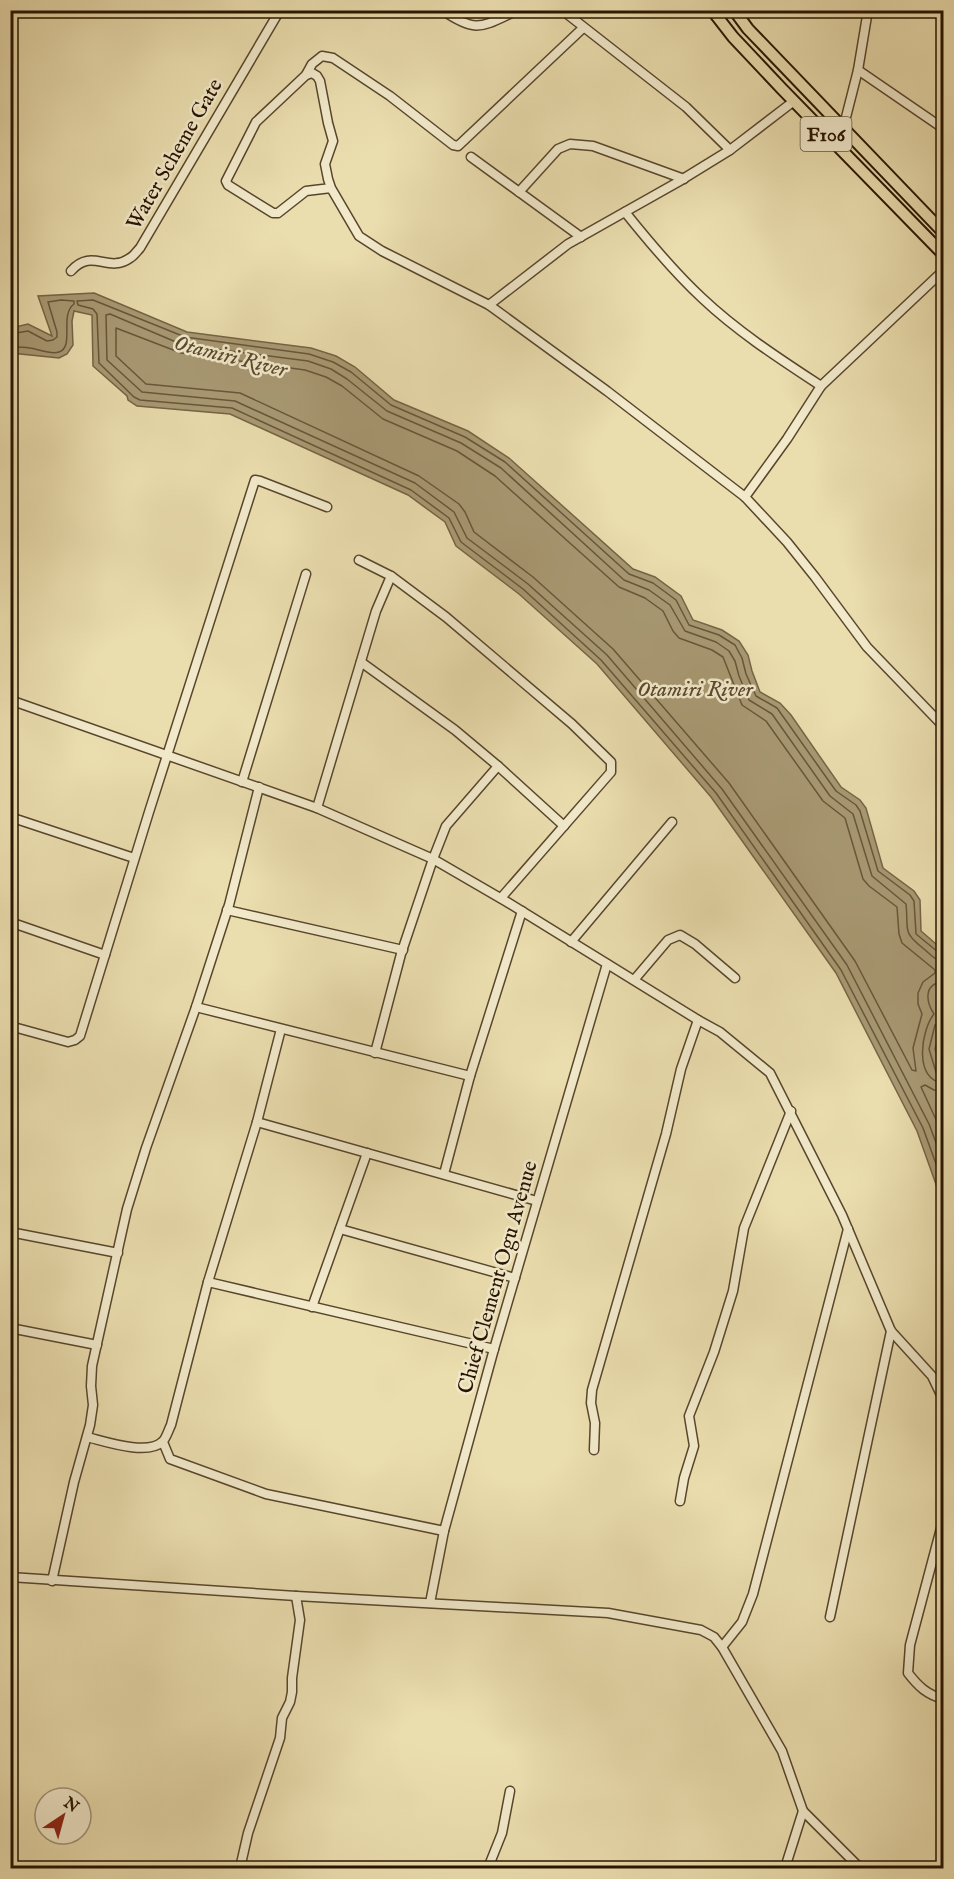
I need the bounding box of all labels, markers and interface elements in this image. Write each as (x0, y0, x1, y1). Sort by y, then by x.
street label: Water Scheme Gate (121, 74, 230, 235)
road number: F106 (800, 117, 852, 151)
water label: Otamiri River (171, 329, 291, 385)
water label: Otamiri River (637, 676, 754, 704)
street label: Chief Clement Ogu Avenue (452, 1158, 545, 1397)
north arrow (33, 1786, 93, 1846)
text: N (58, 1793, 82, 1818)

